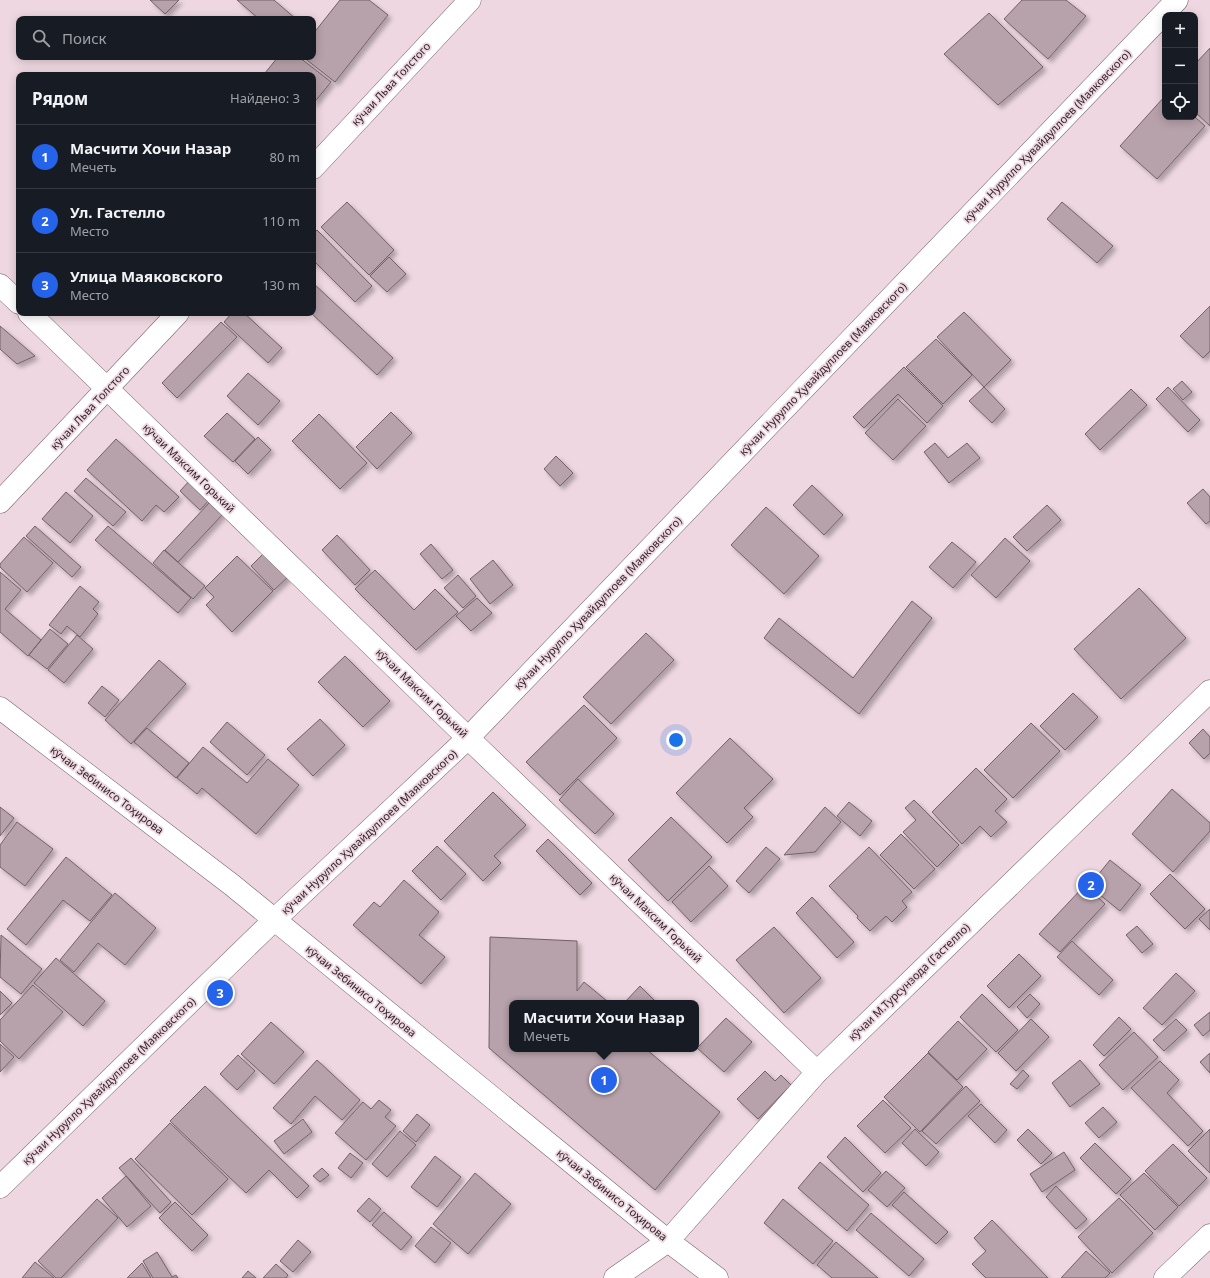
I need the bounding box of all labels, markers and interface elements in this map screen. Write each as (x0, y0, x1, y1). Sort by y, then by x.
map controls (1162, 12, 1198, 120)
button: + (1162, 12, 1198, 48)
search box (16, 16, 316, 60)
icon: search (30, 27, 52, 49)
text: Поиск (62, 28, 107, 48)
street label: кӯчаи Льва Толстого (348, 39, 433, 129)
street label: кӯчаи Нурулло Ҳувайдуллоев (Маяковского) (959, 46, 1134, 226)
button: − (1162, 48, 1198, 84)
button: locate (1162, 84, 1198, 120)
text: Рядом (32, 87, 88, 110)
text: Найдено: 3 (230, 89, 300, 107)
text: Масчити Хочи Назар (70, 138, 231, 158)
text: 1 (41, 148, 49, 166)
text: 80 m (270, 148, 300, 166)
text: Мечеть (70, 158, 117, 176)
text: Ул. Гастелло (70, 202, 165, 222)
text: 2 (41, 212, 49, 230)
text: 110 m (262, 212, 300, 230)
text: Место (70, 222, 109, 240)
text: Улица Маяковского (70, 266, 223, 286)
text: 3 (41, 276, 49, 294)
text: 130 m (262, 276, 300, 294)
street label: кӯчаи Нурулло Ҳувайдуллоев (Маяковского) (735, 279, 910, 459)
text: Место (70, 286, 109, 304)
street label: кӯчаи Льва Толстого (47, 363, 132, 453)
street label: кӯчаи Максим Горький (140, 420, 239, 516)
street label: кӯчаи Нурулло Ҳувайдуллоев (Маяковского) (510, 513, 685, 693)
street label: кӯчаи Максим Горький (373, 645, 472, 741)
your location (666, 730, 686, 750)
street label: кӯчаи Зебинисо Тоҳирова (48, 742, 167, 837)
street label: кӯчаи Нурулло Ҳувайдуллоев (Маяковского) (277, 746, 460, 917)
street label: кӯчаи Максим Горький (607, 870, 706, 966)
pin: 2 (1078, 870, 1104, 900)
street label: кӯчаи М.Турсунзода (Гастелло) (845, 920, 973, 1044)
street label: кӯчаи Зебинисо Тоҳирова (303, 941, 420, 1040)
pin: 3 (207, 978, 233, 1008)
street label: кӯчаи Нурулло Ҳувайдуллоев (Маяковского) (19, 993, 199, 1168)
popup (509, 1000, 699, 1052)
text: Масчити Хочи Назар (523, 1007, 685, 1027)
text: Мечеть (523, 1027, 570, 1045)
pin: 1 (591, 1065, 617, 1095)
street label: кӯчаи Зебинисо Тоҳирова (554, 1145, 671, 1244)

